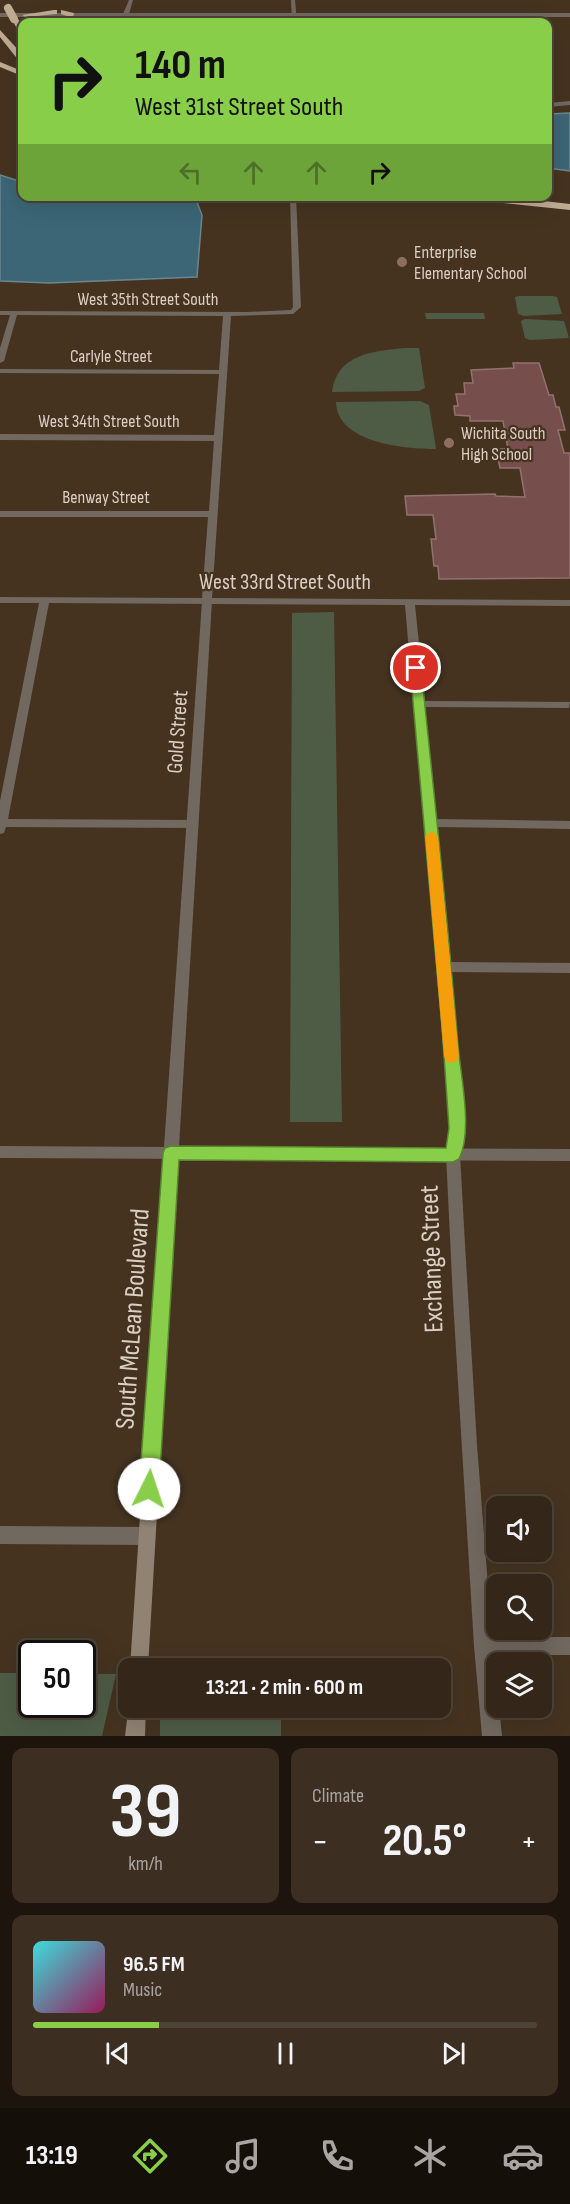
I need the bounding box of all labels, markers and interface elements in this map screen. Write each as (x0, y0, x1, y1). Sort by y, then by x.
text: 140 m (135, 40, 226, 91)
icon: right (36, 42, 114, 120)
text: West 31st Street South (135, 91, 343, 123)
icon: left (174, 156, 207, 189)
icon: ahead (237, 156, 270, 189)
icon: ahead (300, 156, 333, 189)
icon: right (363, 156, 396, 189)
place label: Enterprise Elementary School (414, 242, 527, 284)
marker: Enterprise Elementary School (395, 255, 409, 269)
street label: West 35th Street South (77, 289, 219, 310)
street label: Carlyle Street (70, 346, 153, 367)
street label: West 34th Street South (38, 411, 180, 432)
place label: Wichita South High School (461, 423, 545, 465)
marker: Wichita South High School (442, 436, 456, 450)
street label: Benway Street (62, 487, 150, 508)
street label: West 33rd Street South (199, 569, 371, 596)
pin (390, 642, 441, 693)
icon: arrive (399, 651, 432, 684)
street label: Gold Street (162, 689, 194, 775)
street label: Exchange Street (413, 1185, 451, 1333)
street label: South McLean Boulevard (109, 1208, 157, 1430)
position arrow (117, 1457, 181, 1521)
map controls (486, 1496, 552, 1718)
button: sound (486, 1496, 552, 1562)
button: search (486, 1574, 552, 1640)
speed limit sign: 50 (18, 1640, 96, 1718)
button: layers (486, 1652, 552, 1718)
text: 13:21 · 2 min · 600 m (206, 1674, 363, 1701)
text: 39 (110, 1766, 181, 1859)
text: Climate (312, 1784, 364, 1808)
text: 20.5° (382, 1814, 467, 1869)
text: − (312, 1822, 328, 1862)
text: + (521, 1822, 537, 1862)
text: km/h (128, 1852, 163, 1876)
text: 96.5 FM (123, 1951, 185, 1978)
text: Music (123, 1978, 162, 2002)
icon: previous (101, 2037, 134, 2070)
icon: pause (269, 2037, 302, 2070)
icon: next (437, 2037, 470, 2070)
icon: directions (129, 2135, 171, 2177)
icon: music (222, 2135, 264, 2177)
icon: phone (316, 2135, 358, 2177)
icon: climate (409, 2135, 451, 2177)
icon: car (502, 2135, 544, 2177)
text: 13:19 (26, 2140, 78, 2172)

